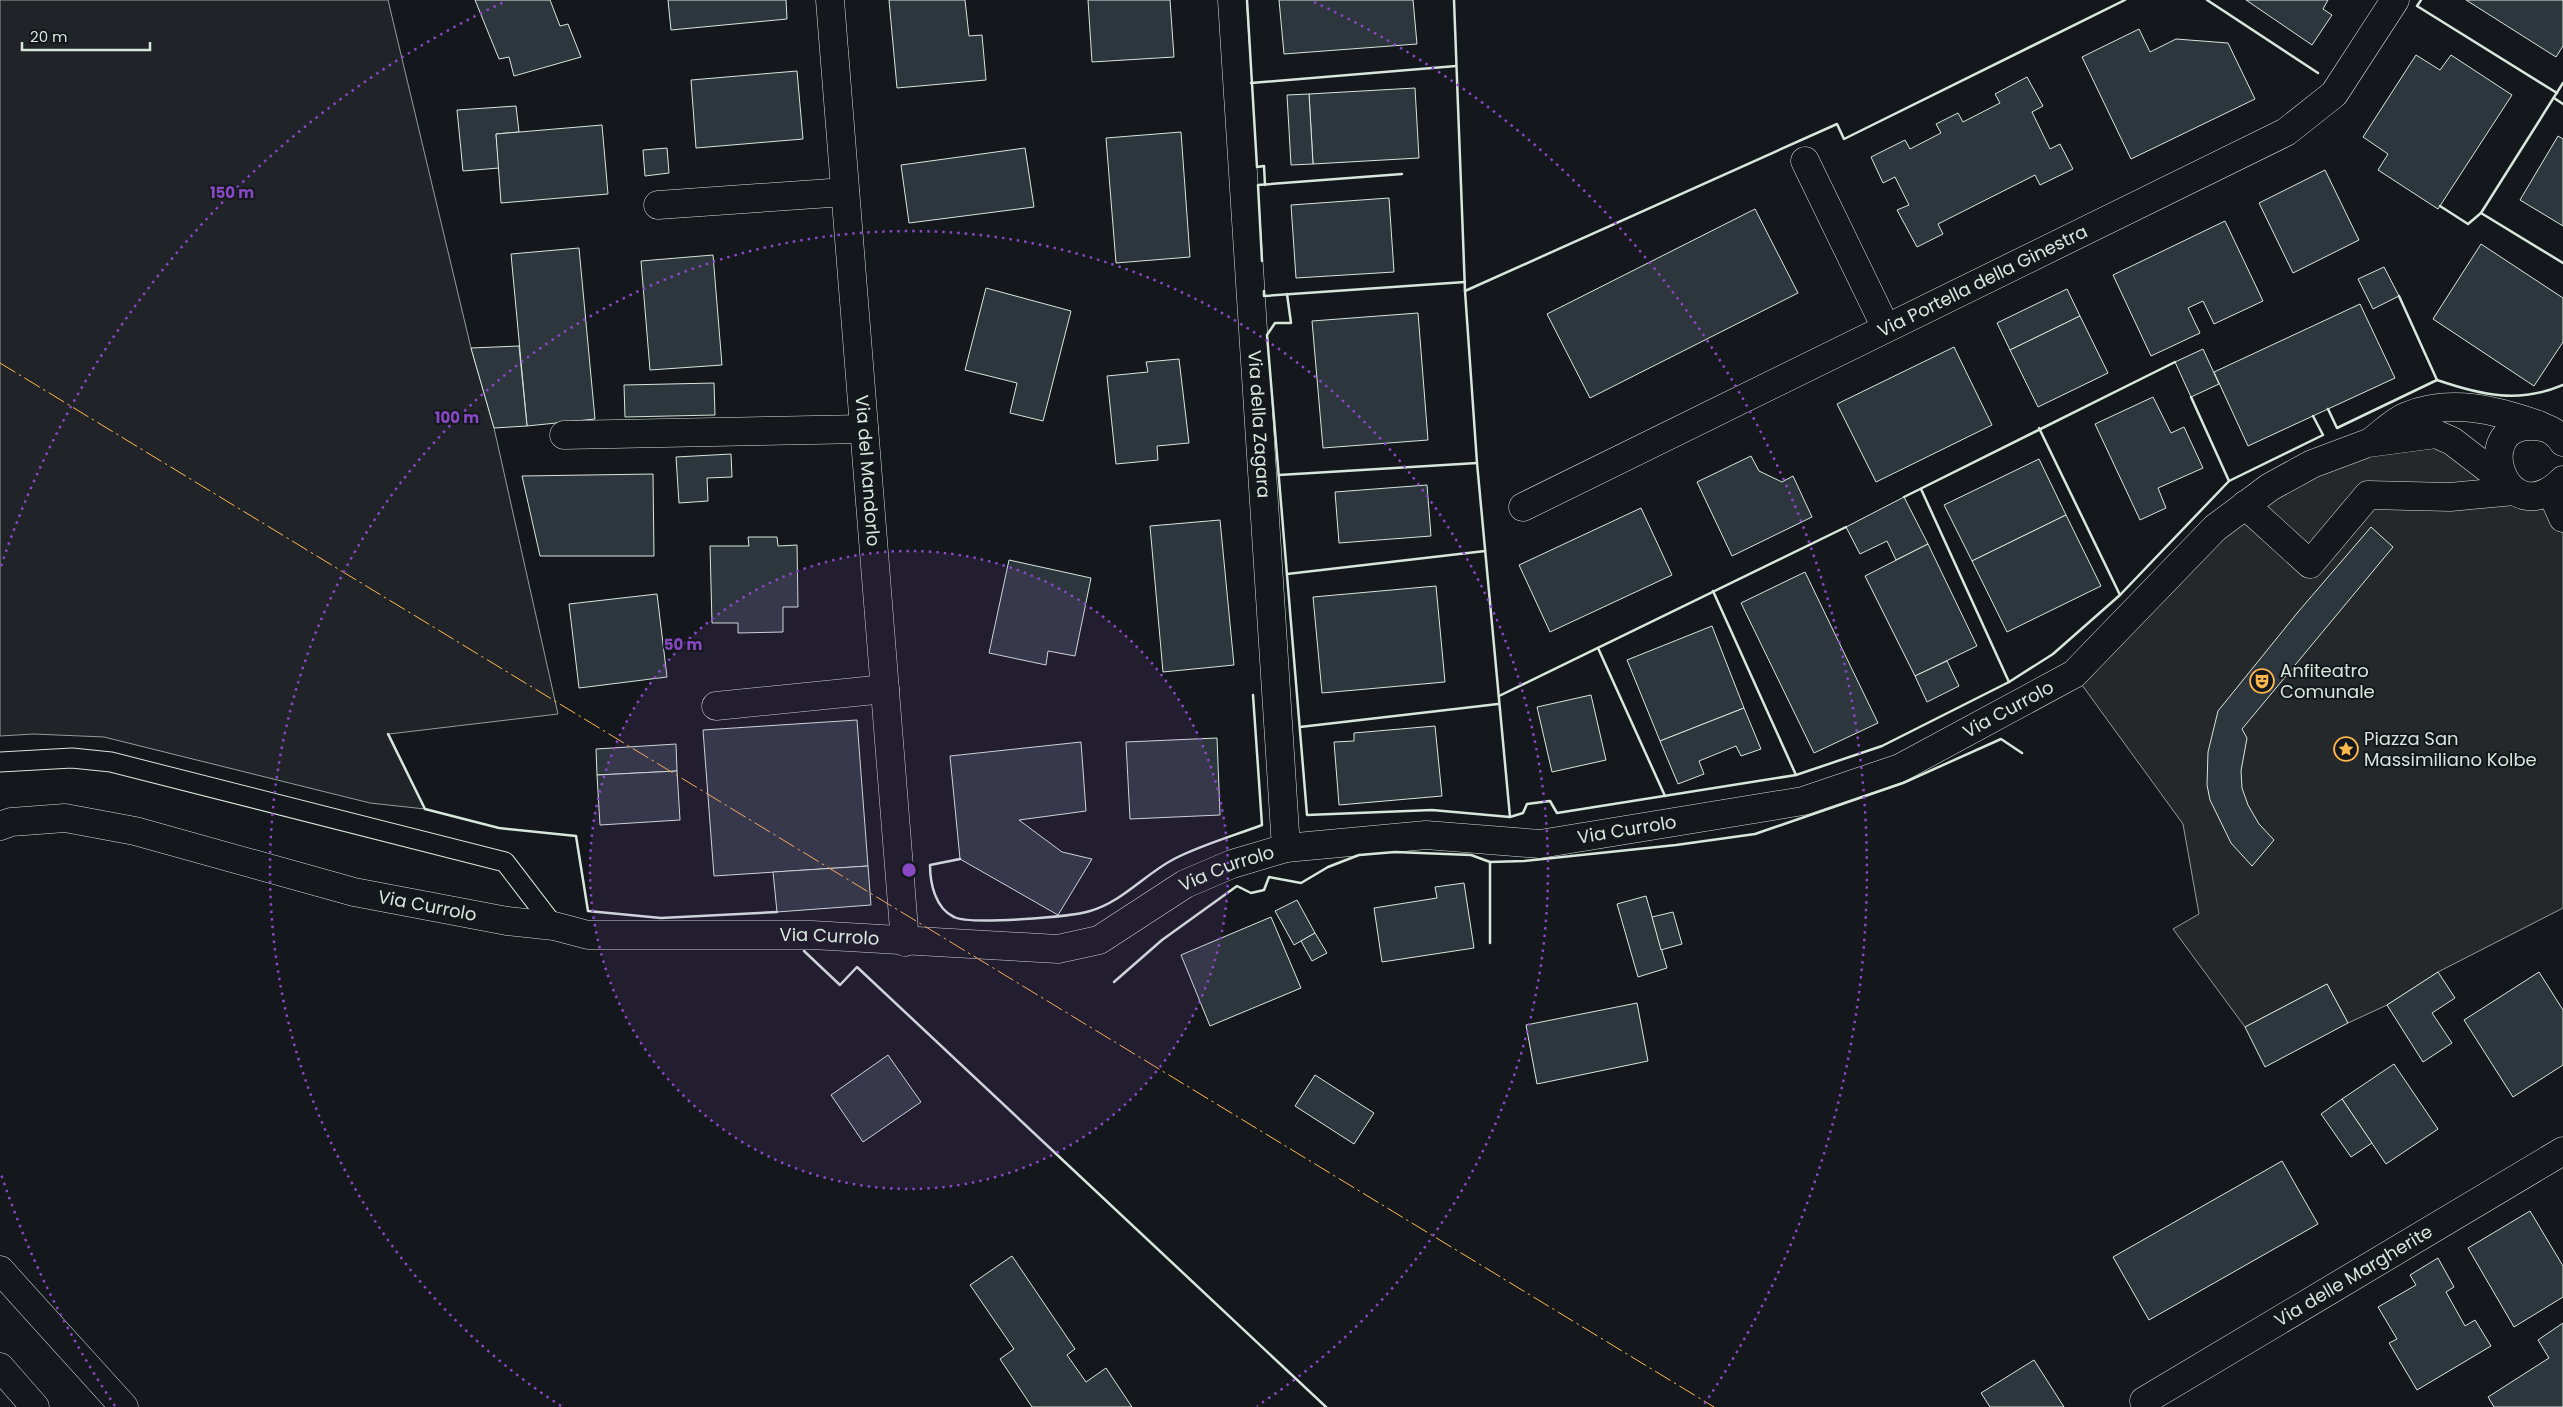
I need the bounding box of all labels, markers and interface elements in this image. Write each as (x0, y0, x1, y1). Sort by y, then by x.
scale bar (22, 20, 150, 52)
text: 20 m (30, 26, 68, 47)
text: 150 m (210, 182, 254, 203)
street label: Via Portella della Ginestra (1873, 219, 2091, 343)
street label: Via della Zagara (1242, 349, 1277, 499)
street label: Via del Mandorlo (849, 394, 886, 547)
text: 100 m (435, 407, 479, 428)
text: 50 m (664, 634, 702, 655)
place label: Anfiteatro Comunale (2280, 658, 2375, 704)
theatre icon: Anfiteatro Comunale (2249, 668, 2275, 694)
street label: Via Currolo (1958, 674, 2058, 744)
place label: Piazza San Massimiliano Kolbe (2364, 726, 2537, 772)
place icon: Piazza San Massimiliano Kolbe (2333, 736, 2359, 762)
street label: Via Currolo (1576, 809, 1678, 850)
street label: Via Currolo (1175, 839, 1277, 897)
centre of rings (900, 861, 918, 879)
street label: Via Currolo (376, 884, 479, 927)
street label: Via Currolo (779, 922, 880, 951)
street label: Via delle Margherite (2270, 1219, 2437, 1332)

